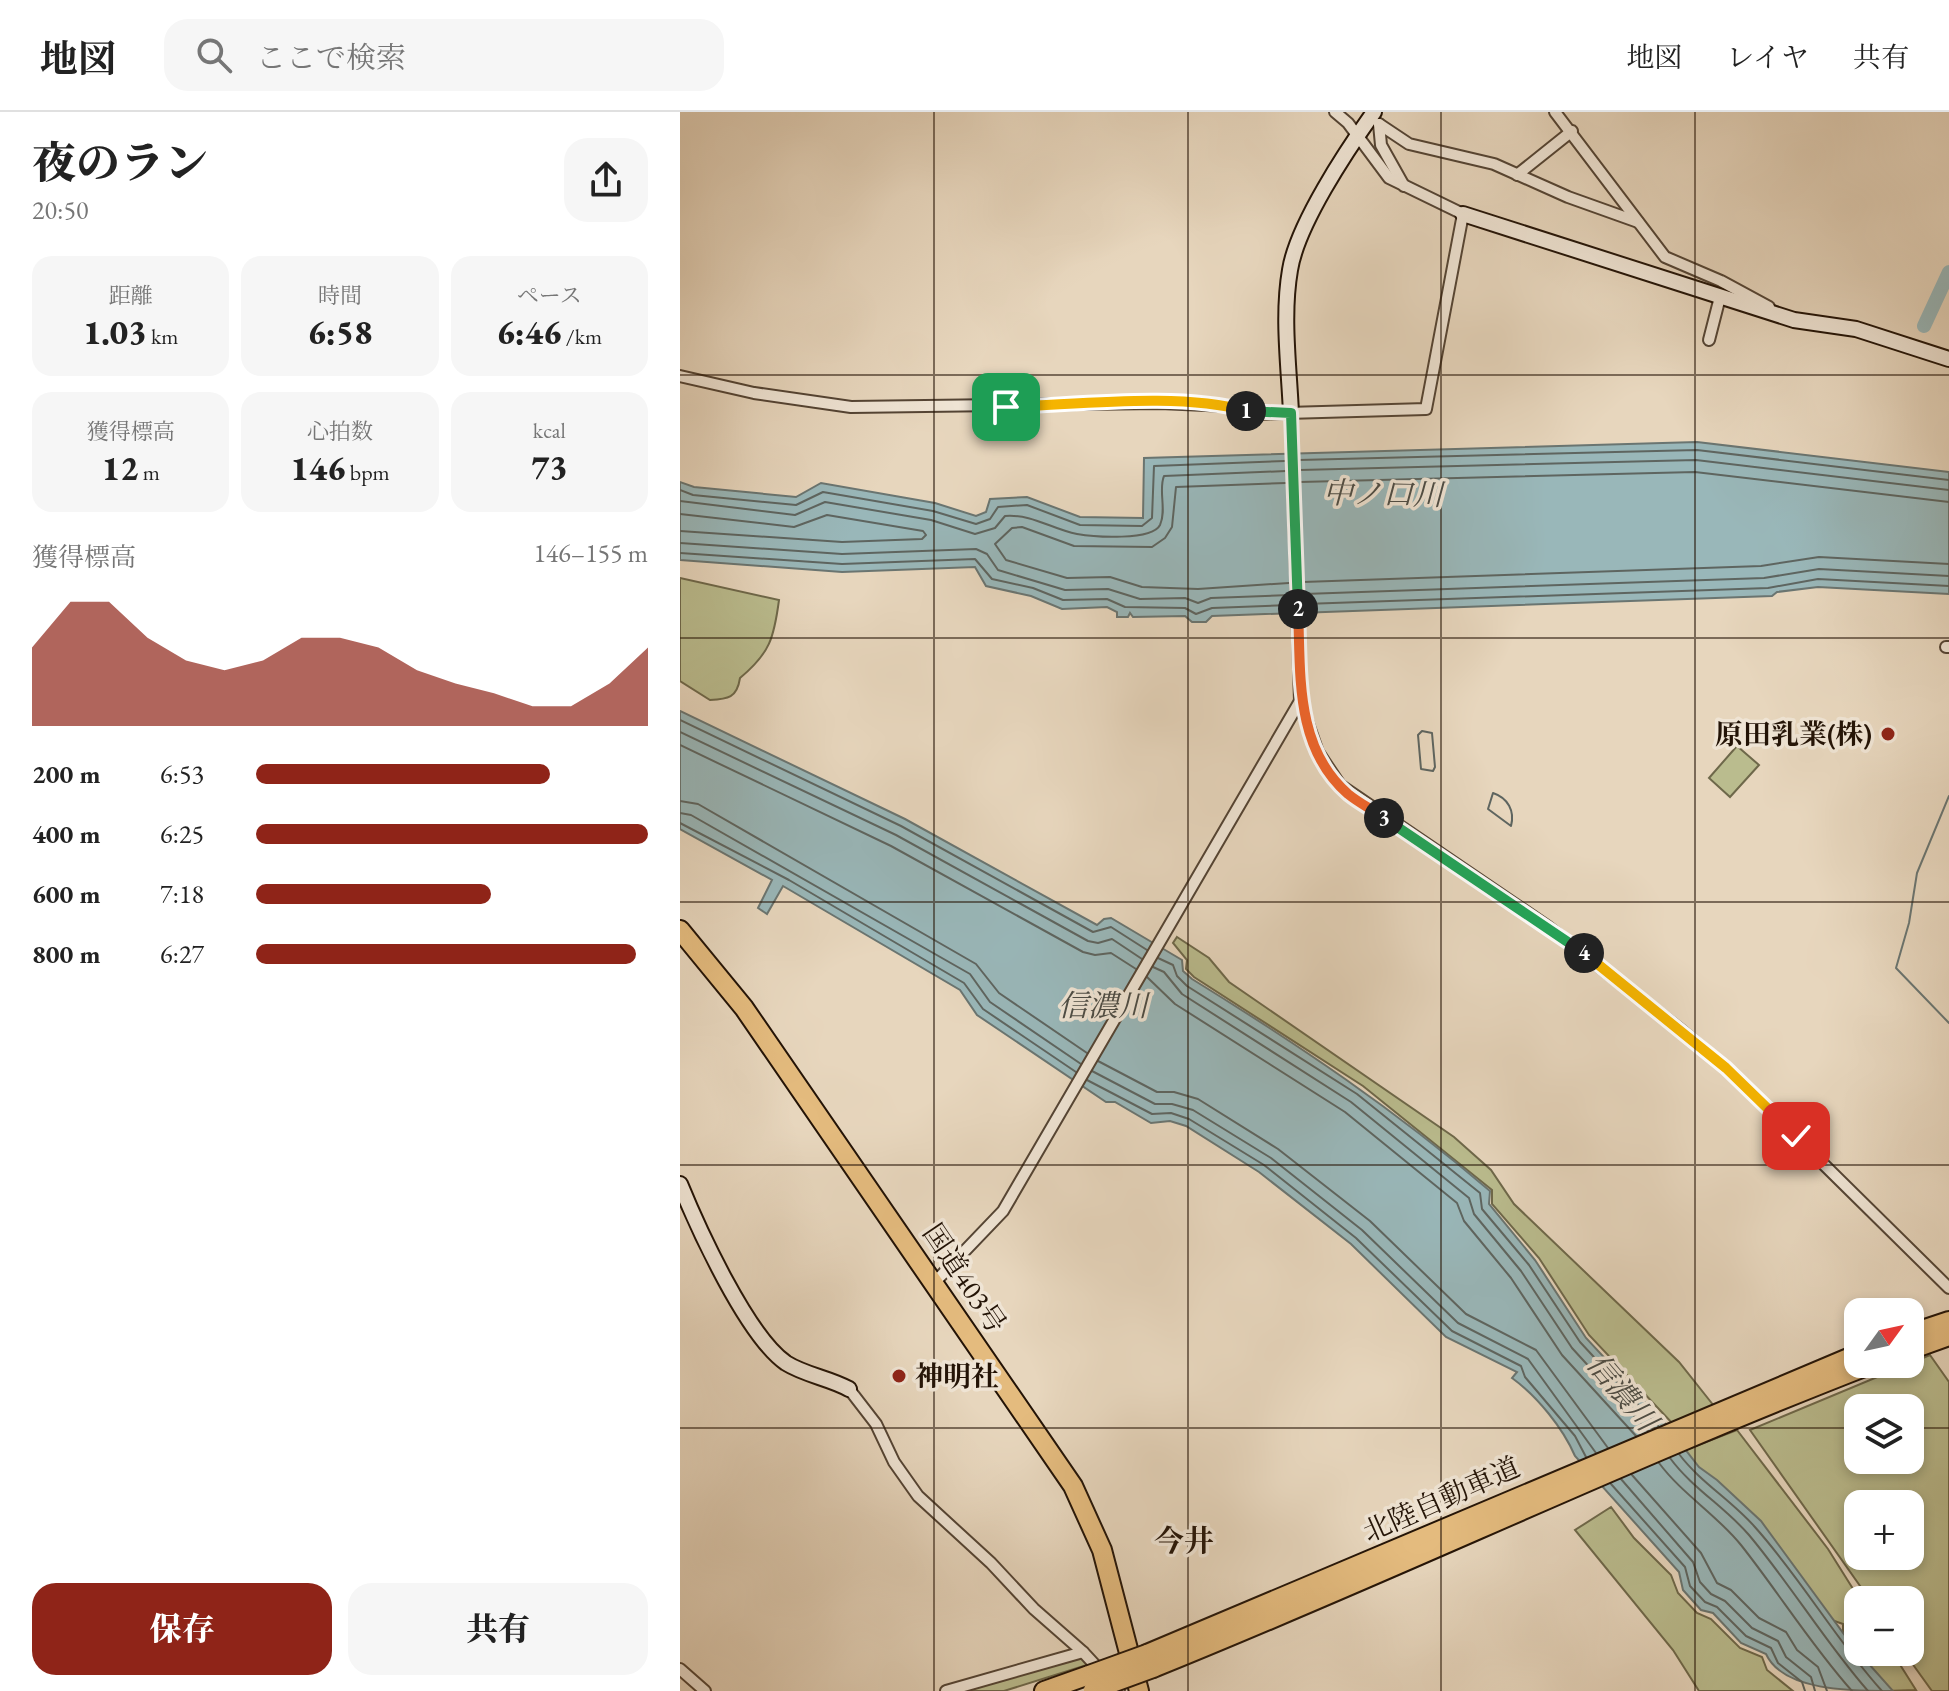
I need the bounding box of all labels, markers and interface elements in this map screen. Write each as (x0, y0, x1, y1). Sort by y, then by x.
search box (164, 19, 724, 91)
icon: search (192, 33, 236, 77)
text: 地図 (40, 34, 116, 83)
text: ここで検索 (256, 38, 406, 77)
text: 地図 (1626, 39, 1682, 75)
text: レイヤ (1726, 39, 1809, 75)
text: 共有 (1853, 39, 1909, 75)
text: 夜のラン (32, 134, 208, 191)
button: share (564, 138, 648, 222)
text: 20:50 (32, 193, 88, 227)
text: 距離 (109, 281, 153, 310)
text: 時間 (318, 281, 362, 310)
text: ペース (517, 281, 582, 310)
text: 1.03 (83, 310, 147, 354)
text: 6:58 (308, 310, 372, 354)
text: 6:46 (497, 310, 561, 354)
text: km (147, 322, 178, 351)
text: /km (561, 322, 602, 351)
pin (972, 373, 1040, 441)
icon: arrive (984, 385, 1028, 429)
pin: 1 (1226, 391, 1266, 431)
text: 1 (1240, 396, 1252, 425)
text: kcal (533, 416, 566, 445)
text: 獲得標高 (87, 417, 175, 446)
text: 心拍数 (307, 417, 373, 446)
text: 73 (531, 445, 568, 489)
text: 12 (102, 446, 138, 490)
text: 146 (290, 446, 345, 490)
text: m (138, 458, 160, 487)
text: bpm (345, 458, 390, 487)
water label: 中ノ口川 (1323, 473, 1446, 514)
text: 146–155 m (533, 536, 648, 570)
text: 獲得標高 (32, 540, 136, 574)
pin: 2 (1278, 589, 1318, 629)
text: 2 (1292, 594, 1304, 623)
place label: 原田乳業(株) (1715, 716, 1872, 752)
marker: 原田乳業(株) (1879, 725, 1897, 743)
text: 200 m (32, 757, 100, 791)
text: 6:53 (160, 757, 204, 791)
pin: 3 (1364, 798, 1404, 838)
text: 3 (1378, 803, 1390, 832)
text: 400 m (32, 817, 100, 851)
text: 6:25 (160, 817, 204, 851)
text: 600 m (32, 877, 100, 911)
text: 7:18 (160, 877, 204, 911)
pin: 4 (1564, 933, 1604, 973)
text: 800 m (32, 937, 100, 971)
text: 6:27 (160, 937, 204, 971)
text: 4 (1578, 938, 1590, 967)
water label: 信濃川 (1058, 986, 1151, 1025)
pin (1762, 1102, 1830, 1170)
icon: check (1774, 1114, 1818, 1158)
street label: 国道403号 (915, 1216, 1015, 1340)
north arrow (1844, 1298, 1924, 1378)
map controls (1844, 1298, 1924, 1666)
water label: 信濃川 (1579, 1345, 1668, 1441)
place label: 神明社 (915, 1358, 999, 1394)
marker: 神明社 (890, 1367, 908, 1385)
button: layers (1844, 1394, 1924, 1474)
street label: 北陸自動車道 (1357, 1448, 1525, 1550)
button: + (1844, 1490, 1924, 1570)
district label: 今井 (1154, 1521, 1214, 1560)
button: 保存 (32, 1583, 332, 1675)
button: 共有 (348, 1583, 648, 1675)
button: − (1844, 1586, 1924, 1666)

